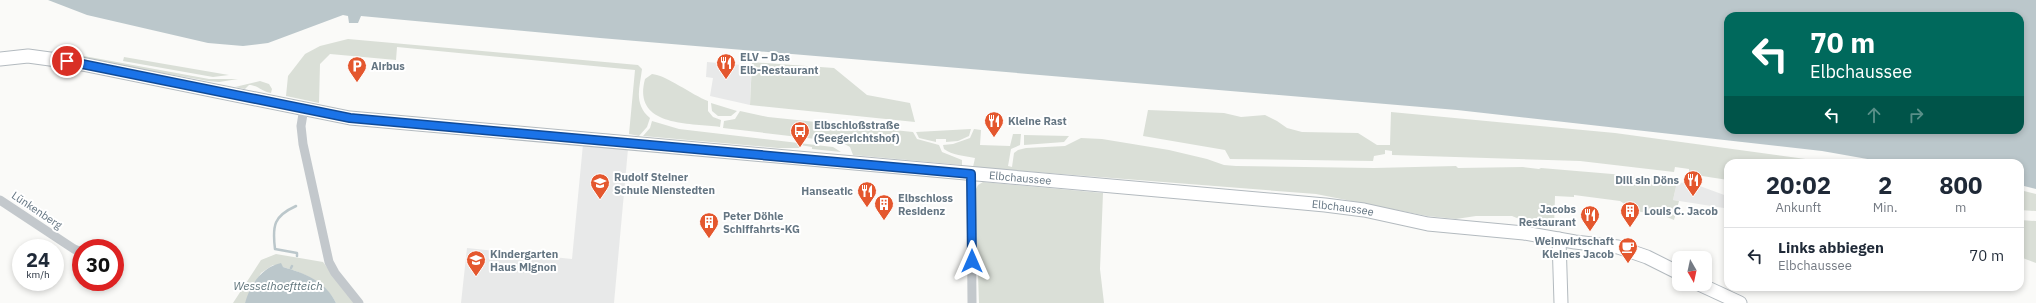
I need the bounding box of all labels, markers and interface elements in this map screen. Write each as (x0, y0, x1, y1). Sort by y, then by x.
text: 70 m (1810, 24, 1875, 61)
icon: left (1744, 28, 1796, 80)
pin (50, 44, 84, 78)
icon: arrive (56, 50, 78, 72)
place label: ELV – Das Elb-Restaurant (740, 50, 818, 77)
restaurant icon: ELV – Das Elb-Restaurant (715, 52, 737, 80)
parking icon: Airbus (346, 55, 368, 83)
place label: Airbus (371, 59, 405, 73)
text: Elbchaussee (1810, 60, 1912, 83)
icon: left (1821, 104, 1843, 126)
icon: ahead (1863, 104, 1885, 126)
icon: right (1905, 104, 1927, 126)
restaurant icon: Kleine Rast (983, 110, 1005, 138)
place label: Kleine Rast (1008, 114, 1067, 128)
place label: Elbschloßstraße (Seegerichtshof) (814, 118, 900, 145)
bus stop icon: Elbschloßstraße (Seegerichtshof) (789, 120, 811, 148)
street label: Elbchaussee (988, 168, 1052, 188)
restaurant icon: Dill sin Döns (1682, 169, 1704, 197)
text: 20:02 (1766, 169, 1831, 201)
text: 2 (1878, 169, 1892, 201)
text: 800 (1939, 169, 1982, 201)
place label: Rudolf Steiner Schule Nienstedten (614, 170, 715, 197)
school or university icon: Rudolf Steiner Schule Nienstedten (589, 172, 611, 200)
place label: Dill sin Döns (1615, 173, 1679, 187)
restaurant icon: Hanseatic (856, 180, 878, 208)
place label: Hanseatic (801, 184, 853, 198)
street label: Lünkenberg (9, 188, 65, 232)
place label: Elbschloss Residenz (898, 191, 953, 218)
building icon: Elbschloss Residenz (873, 193, 895, 221)
street label: Elbchaussee (1311, 197, 1375, 219)
text: Ankunft (1775, 199, 1821, 216)
text: Min. (1873, 199, 1898, 216)
text: m (1955, 199, 1966, 216)
building icon: Louis C. Jacob (1619, 200, 1641, 228)
place label: Jacobs Restaurant (1519, 202, 1576, 229)
restaurant icon: Jacobs Restaurant (1579, 204, 1601, 232)
place label: Louis C. Jacob (1644, 204, 1718, 218)
place label: Peter Döhle Schiffahrts-KG (723, 209, 800, 236)
building icon: Peter Döhle Schiffahrts-KG (698, 211, 720, 239)
place label: Weinwirtschaft Kleines Jacob (1534, 234, 1614, 261)
cafe icon: Weinwirtschaft Kleines Jacob (1617, 236, 1639, 264)
text: Links abbiegen (1778, 238, 1884, 257)
speed limit sign: 30 (72, 239, 124, 291)
position arrow (951, 240, 993, 282)
icon: left (1744, 245, 1766, 267)
text: 24 (26, 246, 50, 273)
text: 70 m (1969, 246, 2004, 265)
place label: Kindergarten Haus Mignon (490, 247, 558, 274)
school or university icon: Kindergarten Haus Mignon (465, 249, 487, 277)
north arrow (1672, 251, 1712, 291)
map controls (1672, 251, 1712, 291)
text: Elbchaussee (1778, 257, 1852, 274)
text: km/h (26, 268, 50, 281)
water label: Wesselhoeftteich (233, 278, 323, 293)

